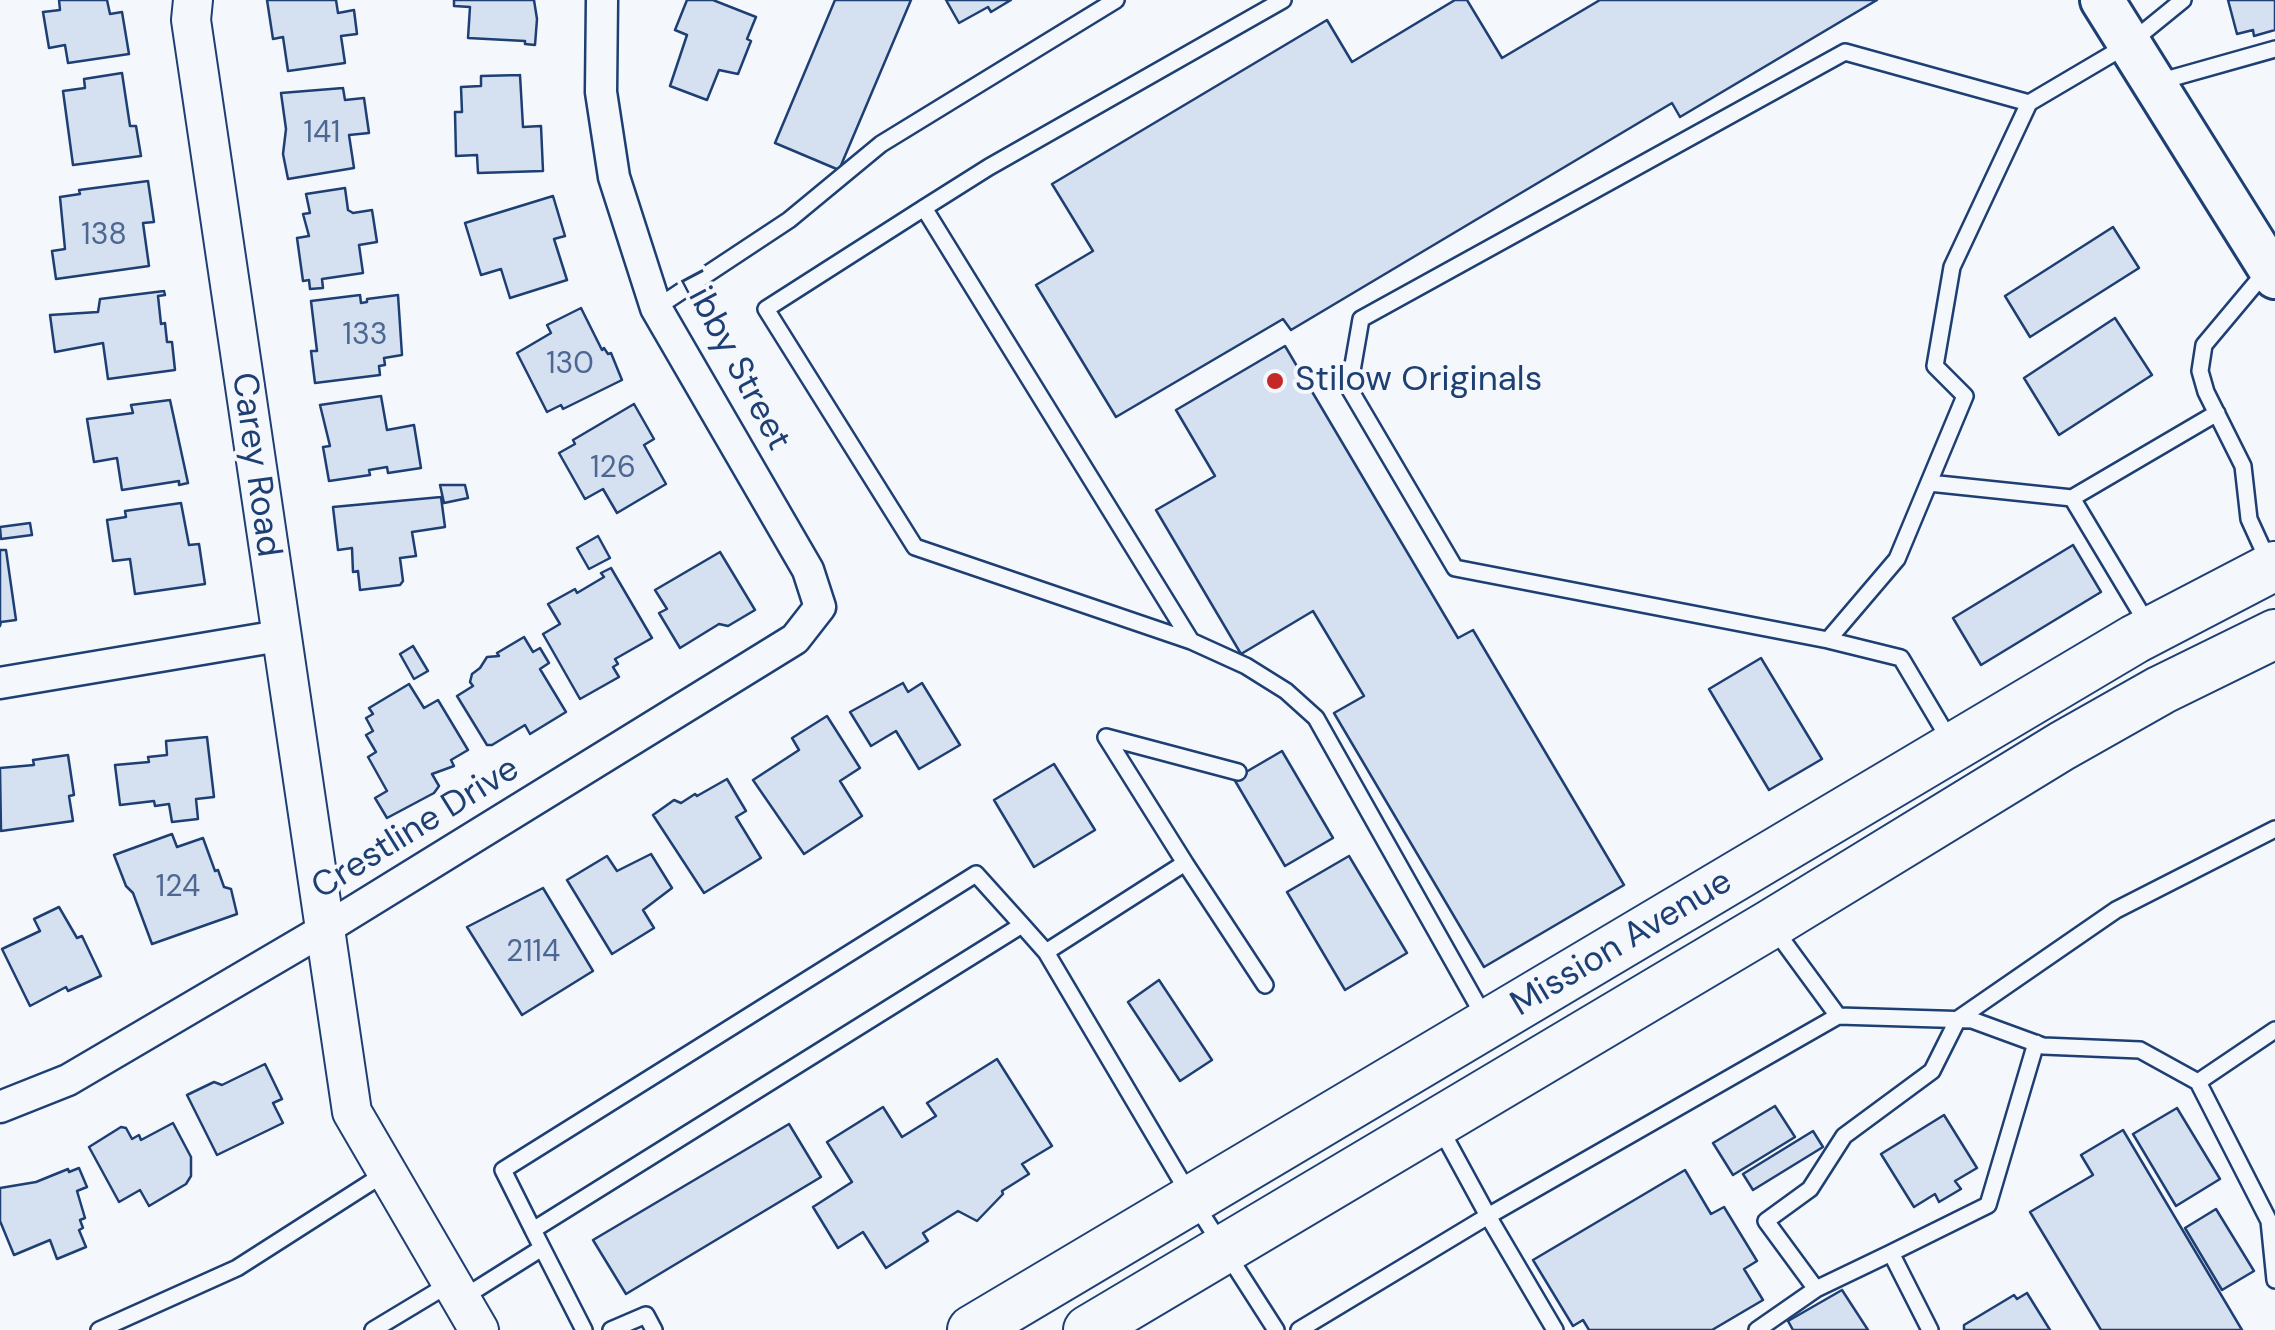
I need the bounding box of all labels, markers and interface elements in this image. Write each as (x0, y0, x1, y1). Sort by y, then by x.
house number: 141 (304, 116, 340, 152)
house number: 138 (81, 218, 127, 254)
street label: Libby Street (669, 264, 799, 458)
house number: 133 (343, 318, 387, 354)
house number: 130 (546, 347, 594, 383)
place label: Stilow Originals (1295, 360, 1542, 402)
street label: Carey Road (221, 370, 289, 560)
marker: Stilow Originals (1264, 370, 1286, 392)
house number: 126 (590, 451, 636, 487)
street label: Crestline Drive (305, 749, 527, 909)
street label: Mission Avenue (1504, 862, 1740, 1026)
house number: 124 (156, 870, 200, 906)
house number: 2114 (506, 935, 560, 971)

